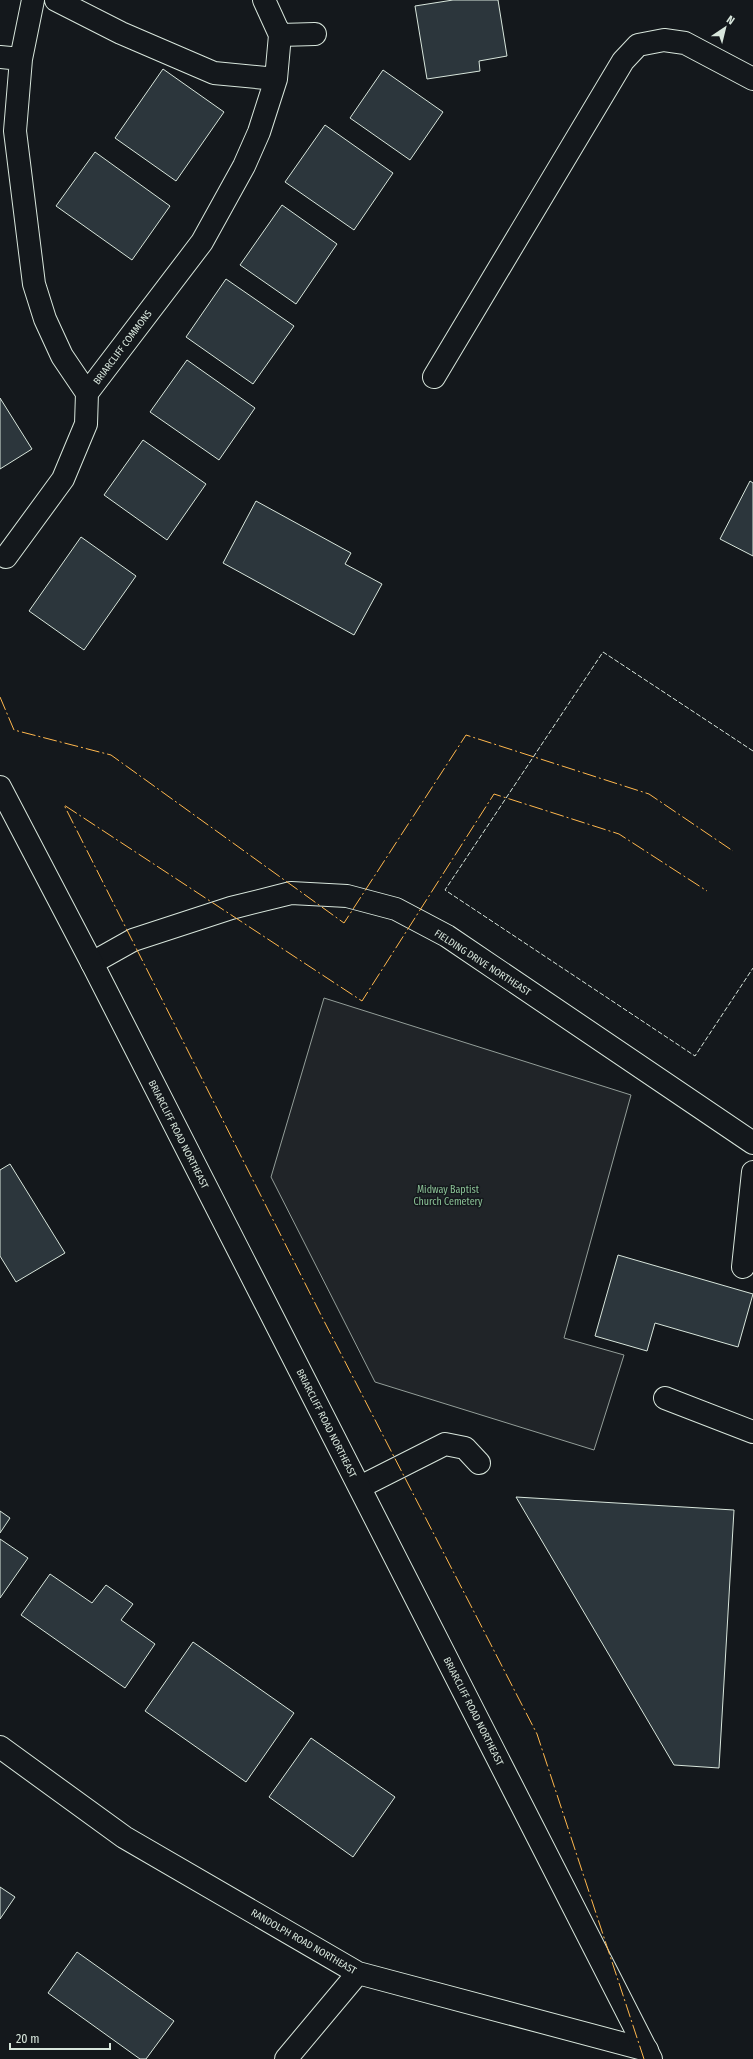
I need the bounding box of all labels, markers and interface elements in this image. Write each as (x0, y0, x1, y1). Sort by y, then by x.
north arrow (705, 8, 745, 48)
text: N (724, 13, 737, 27)
street label: BRIARCLIFF COMMONS (91, 308, 155, 387)
street label: FIELDING DRIVE NORTHEAST (432, 927, 533, 999)
street label: BRIARCLIFF ROAD NORTHEAST (146, 1078, 211, 1191)
park label: Midway Baptist Church Cemetery (413, 1184, 483, 1208)
street label: BRIARCLIFF ROAD NORTHEAST (294, 1367, 359, 1480)
street label: BRIARCLIFF ROAD NORTHEAST (441, 1655, 506, 1768)
street label: RANDOLPH ROAD NORTHEAST (249, 1907, 359, 1977)
scale bar (10, 2025, 110, 2051)
text: 20 m (16, 2032, 40, 2046)

